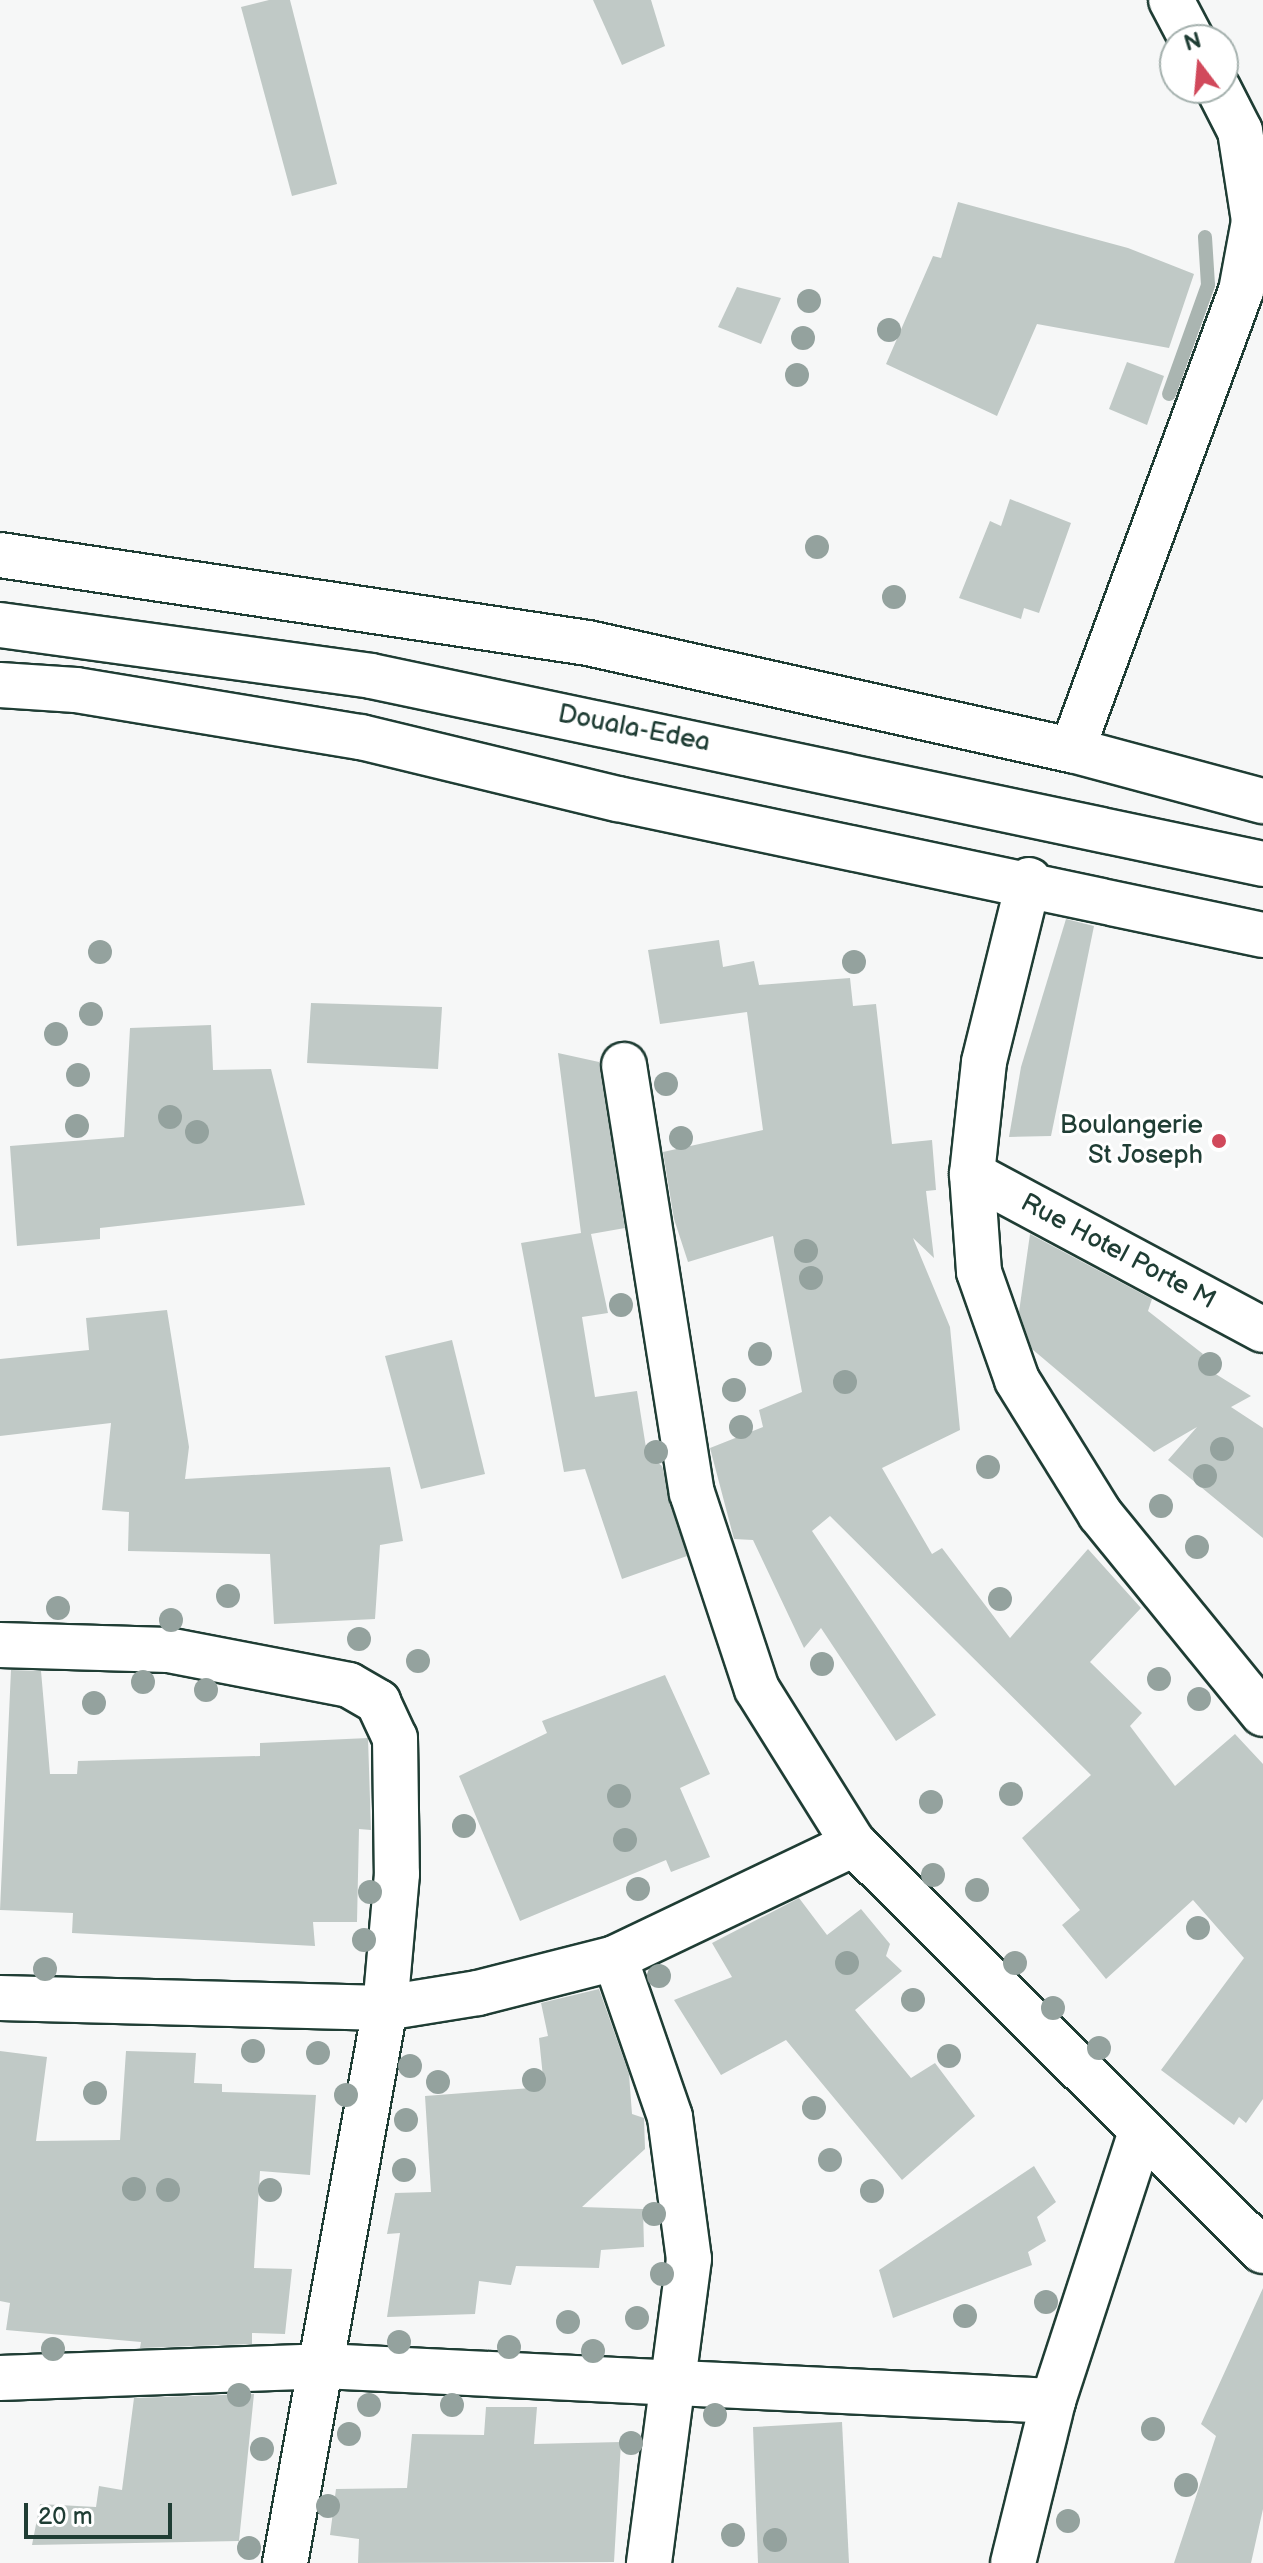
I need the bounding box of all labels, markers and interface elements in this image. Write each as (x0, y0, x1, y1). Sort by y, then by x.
north arrow (1159, 24, 1239, 104)
text: N (1181, 27, 1204, 58)
street label: Douala-Edea (555, 699, 713, 759)
place label: Boulangerie St Joseph (1060, 1110, 1203, 1172)
marker: Boulangerie St Joseph (1210, 1132, 1228, 1150)
street label: Rue Hotel Porte M (1015, 1187, 1221, 1317)
scale bar (28, 2487, 176, 2537)
text: 20 m (38, 2502, 93, 2531)

